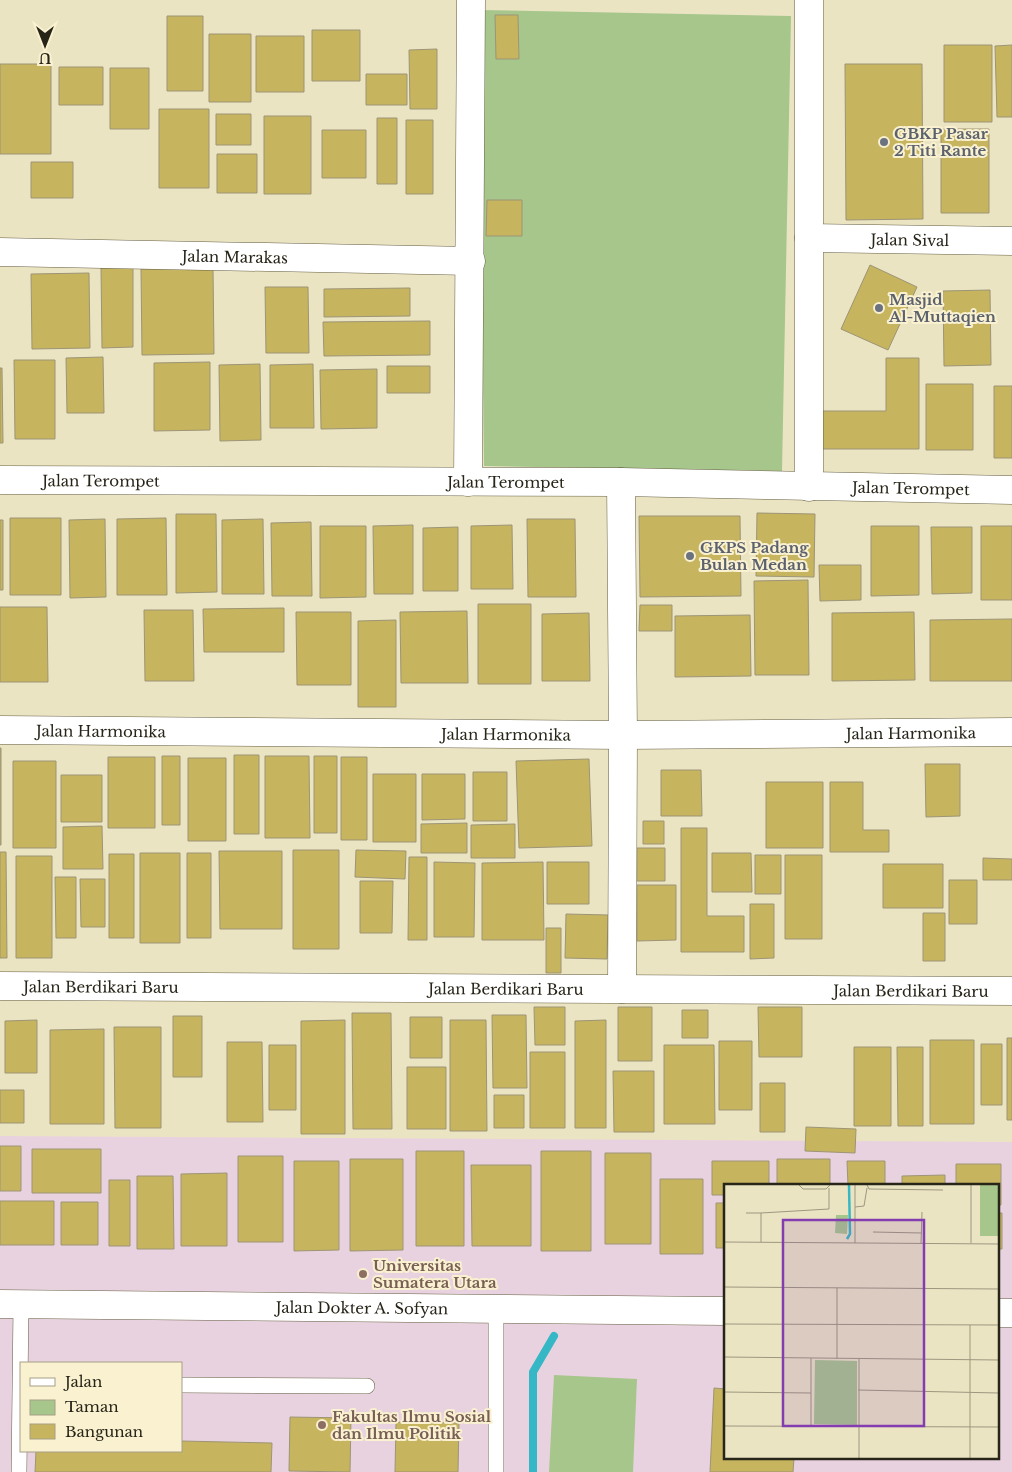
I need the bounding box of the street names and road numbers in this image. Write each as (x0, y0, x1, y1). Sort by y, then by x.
street label: Jalan Sival (869, 229, 950, 250)
street label: Jalan Marakas (180, 246, 288, 267)
street label: Jalan Terompet (40, 471, 160, 490)
street label: Jalan Terompet (445, 472, 565, 491)
street label: Jalan Terompet (850, 477, 970, 499)
street label: Jalan Harmonika (34, 721, 167, 741)
street label: Jalan Harmonika (844, 723, 977, 743)
street label: Jalan Harmonika (439, 724, 572, 744)
street label: Jalan Berdikari Baru (21, 977, 179, 996)
street label: Jalan Berdikari Baru (426, 979, 584, 998)
street label: Jalan Berdikari Baru (831, 981, 989, 1000)
street label: Jalan Dokter A. Sofyan (274, 1297, 448, 1318)

